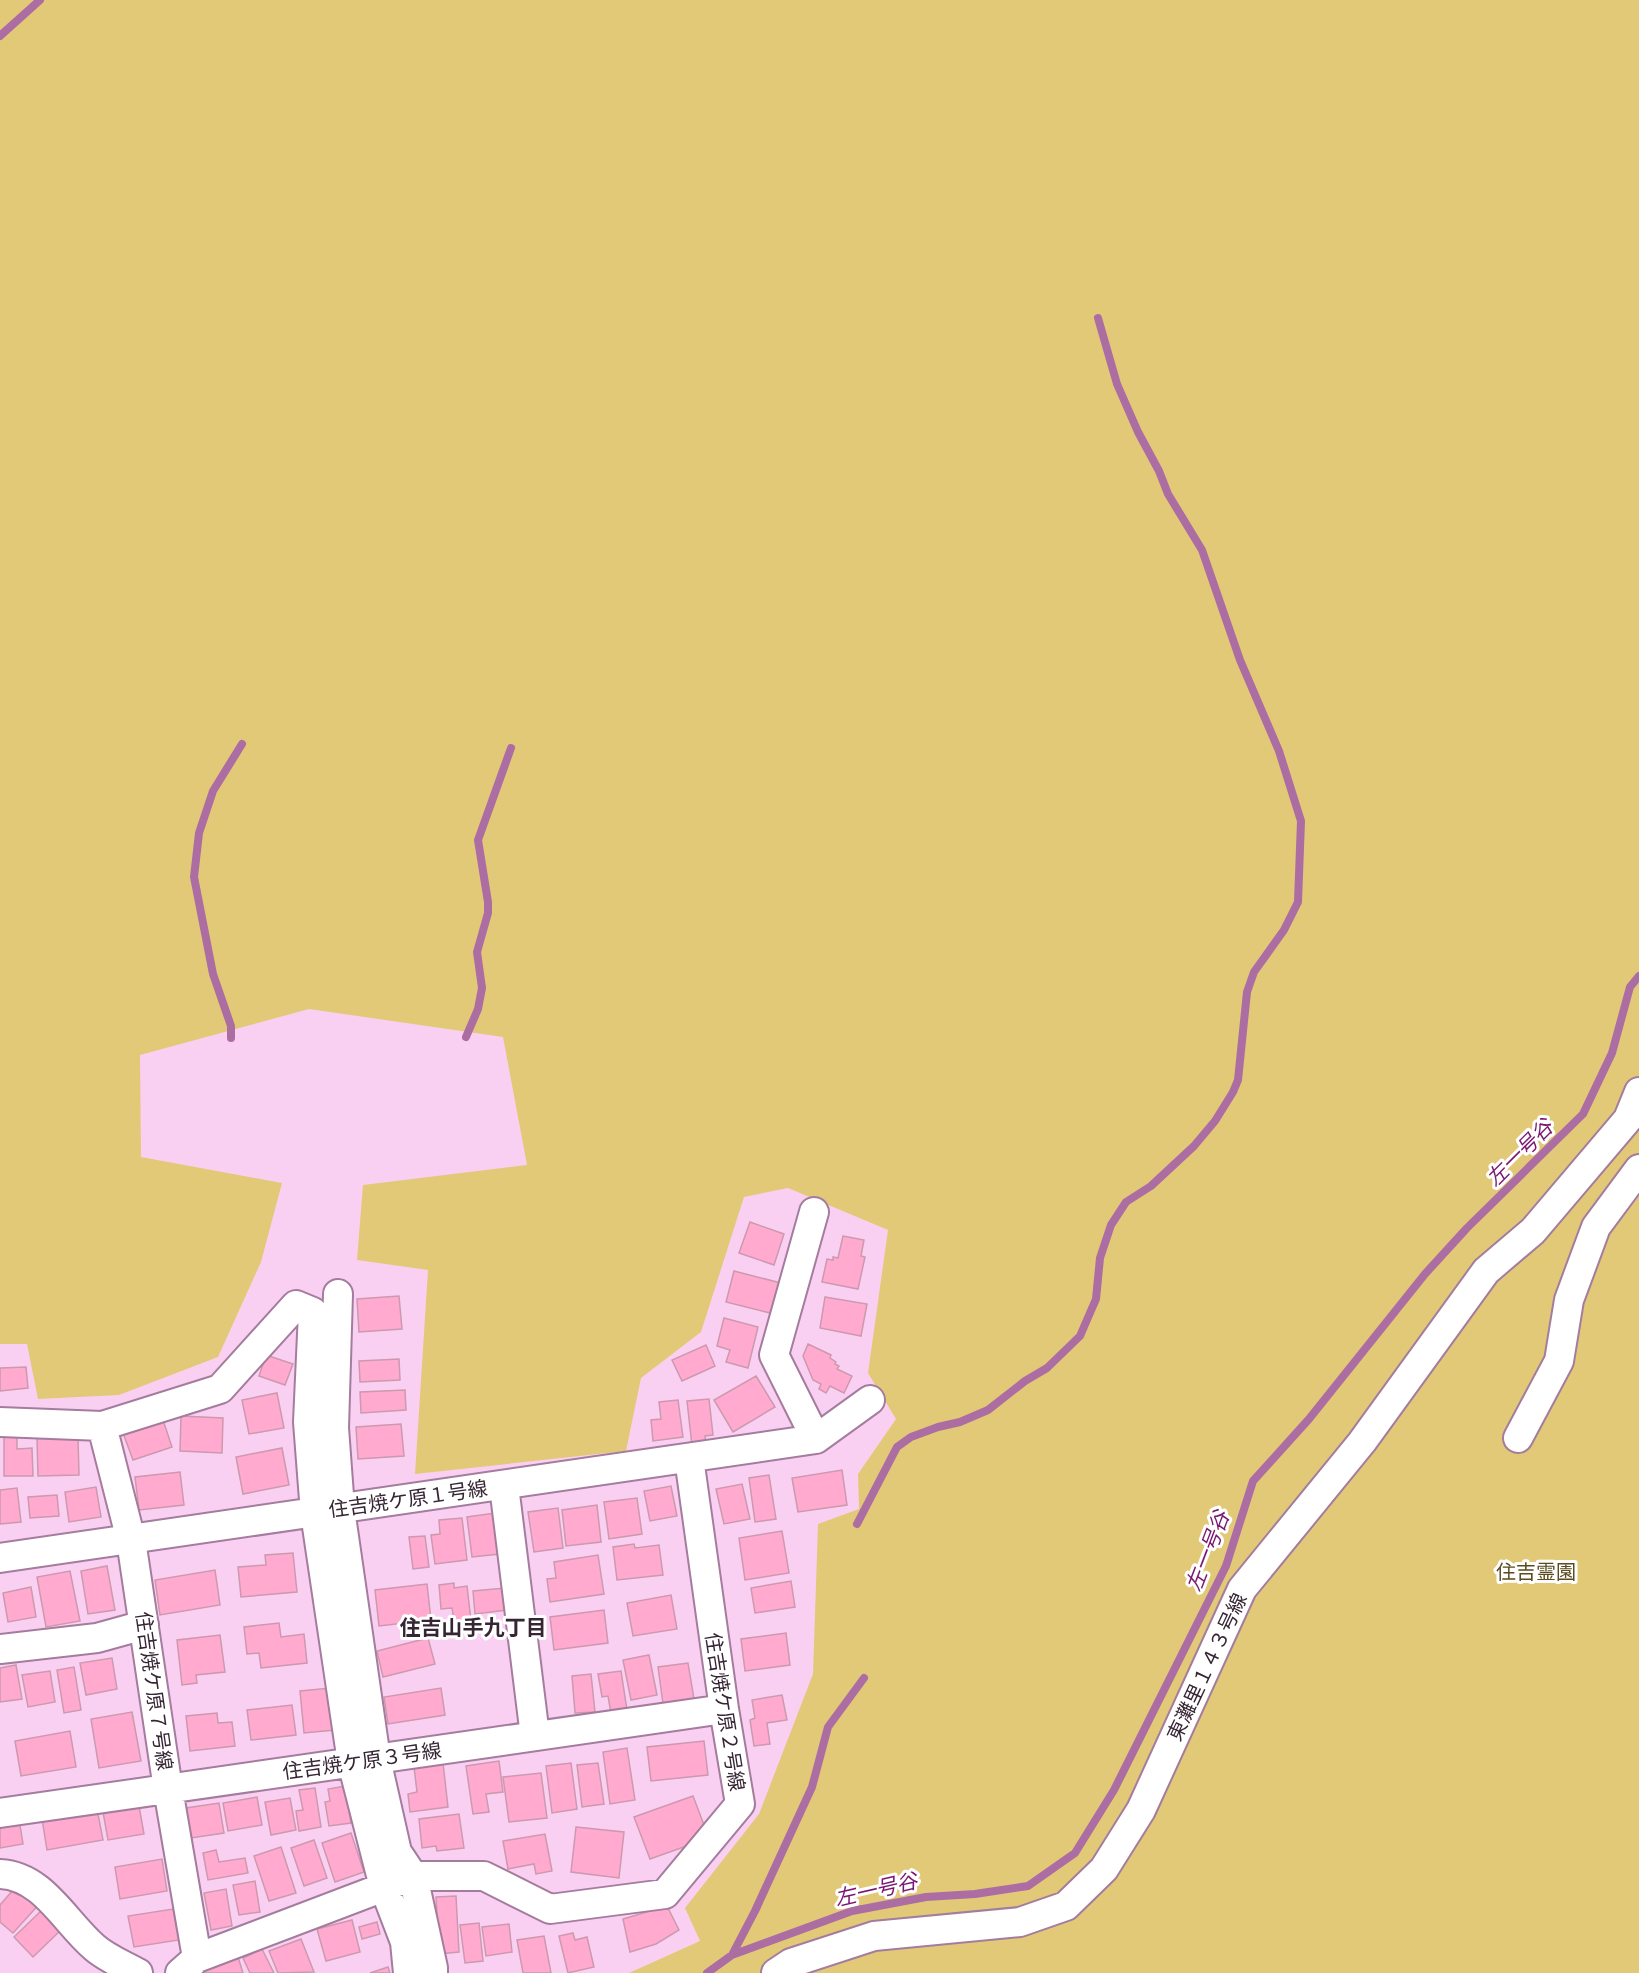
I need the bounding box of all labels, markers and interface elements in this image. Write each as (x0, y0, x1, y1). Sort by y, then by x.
water label: 左一号谷 (1481, 1113, 1560, 1191)
street label: 住吉焼ケ原１号線 (327, 1476, 489, 1522)
water label: 左一号谷 (1181, 1505, 1235, 1595)
park label: 住吉霊園 (1496, 1560, 1576, 1584)
street label: 東灘里１４３号線 (1162, 1589, 1252, 1745)
street label: 住吉焼ケ原７号線 (131, 1610, 177, 1772)
district label: 住吉山手九丁目 (400, 1615, 547, 1640)
street label: 住吉焼ケ原２号線 (701, 1631, 749, 1793)
street label: 住吉焼ケ原３号線 (281, 1738, 443, 1784)
water label: 左一号谷 (832, 1867, 922, 1911)

